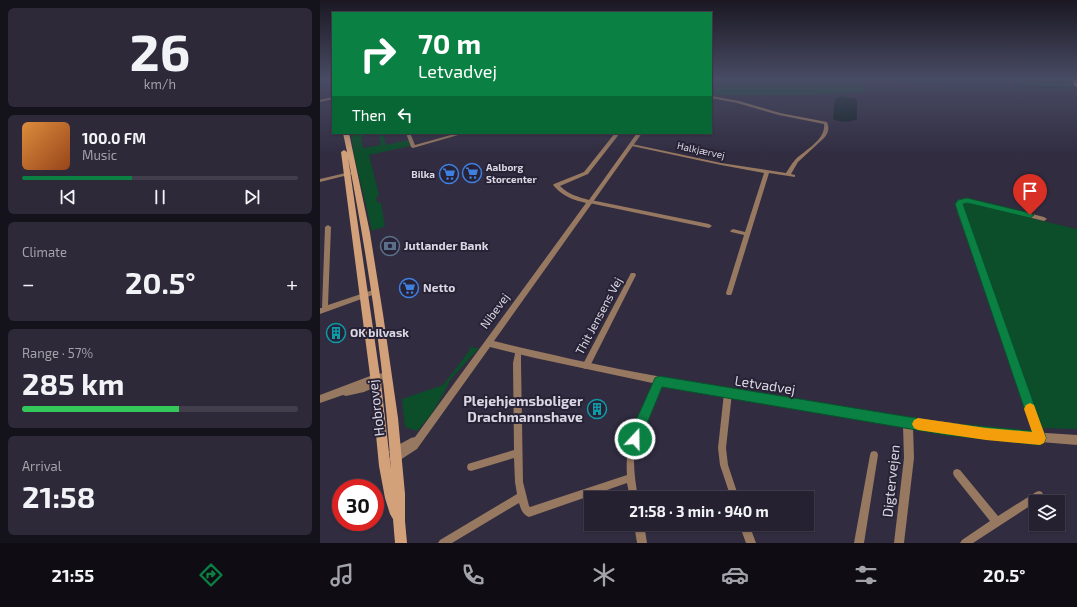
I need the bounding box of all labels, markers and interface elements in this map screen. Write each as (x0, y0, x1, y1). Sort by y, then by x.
text: 26 (130, 19, 190, 81)
text: 70 m (418, 26, 481, 60)
icon: right (352, 28, 404, 80)
text: Letvadvej (418, 60, 497, 82)
text: km/h (144, 76, 176, 92)
icon: left (394, 104, 416, 126)
text: Then (352, 106, 386, 124)
text: 100.0 FM (82, 129, 146, 147)
street label: Halkjærvej (676, 139, 726, 161)
text: Music (82, 147, 117, 163)
place label: Aalborg Storcenter (486, 161, 537, 185)
supermarket icon: Aalborg Storcenter (461, 162, 483, 184)
supermarket icon: Bilka (438, 163, 460, 185)
place label: Bilka (411, 168, 435, 180)
pin (1013, 174, 1047, 215)
icon: arrive (1019, 180, 1041, 202)
icon: previous (57, 186, 79, 208)
icon: pause (149, 186, 171, 208)
icon: next (241, 186, 263, 208)
bank icon: Jutlander Bank (379, 235, 401, 257)
place label: Jutlander Bank (404, 238, 489, 252)
text: Climate (22, 244, 67, 260)
text: 20.5° (125, 264, 196, 300)
text: − (22, 270, 35, 296)
text: + (286, 270, 298, 296)
street label: Thit Jensens Vej (572, 274, 625, 357)
supermarket icon: Netto (398, 277, 420, 299)
place label: Netto (423, 280, 455, 294)
street label: Nibevej (477, 290, 513, 331)
building icon: OK bilvask (325, 322, 347, 344)
place label: OK bilvask (350, 325, 409, 339)
text: Range · 57% (22, 345, 93, 361)
text: 285 km (22, 365, 124, 401)
street label: Letvadvej (733, 371, 797, 398)
street label: Hobrovej (364, 379, 387, 437)
place label: Plejehjemsboliger Drachmannshave (463, 392, 583, 425)
building icon: Plejehjemsboliger Drachmannshave (586, 398, 608, 420)
position arrow (614, 418, 656, 460)
street label: Digtervejen (878, 444, 903, 518)
text: Arrival (22, 458, 62, 474)
text: 21:58 (22, 478, 95, 514)
speed limit sign: 30 (332, 479, 384, 531)
map controls (1029, 495, 1065, 531)
button: layers (1029, 495, 1065, 531)
text: 21:58 · 3 min · 940 m (629, 502, 769, 520)
icon: directions (197, 561, 225, 589)
icon: music (328, 561, 356, 589)
icon: phone (459, 561, 487, 589)
icon: climate (590, 561, 618, 589)
icon: car (721, 561, 749, 589)
icon: filters (852, 561, 880, 589)
text: 21:55 (51, 564, 94, 586)
text: 20.5° (983, 564, 1025, 586)

